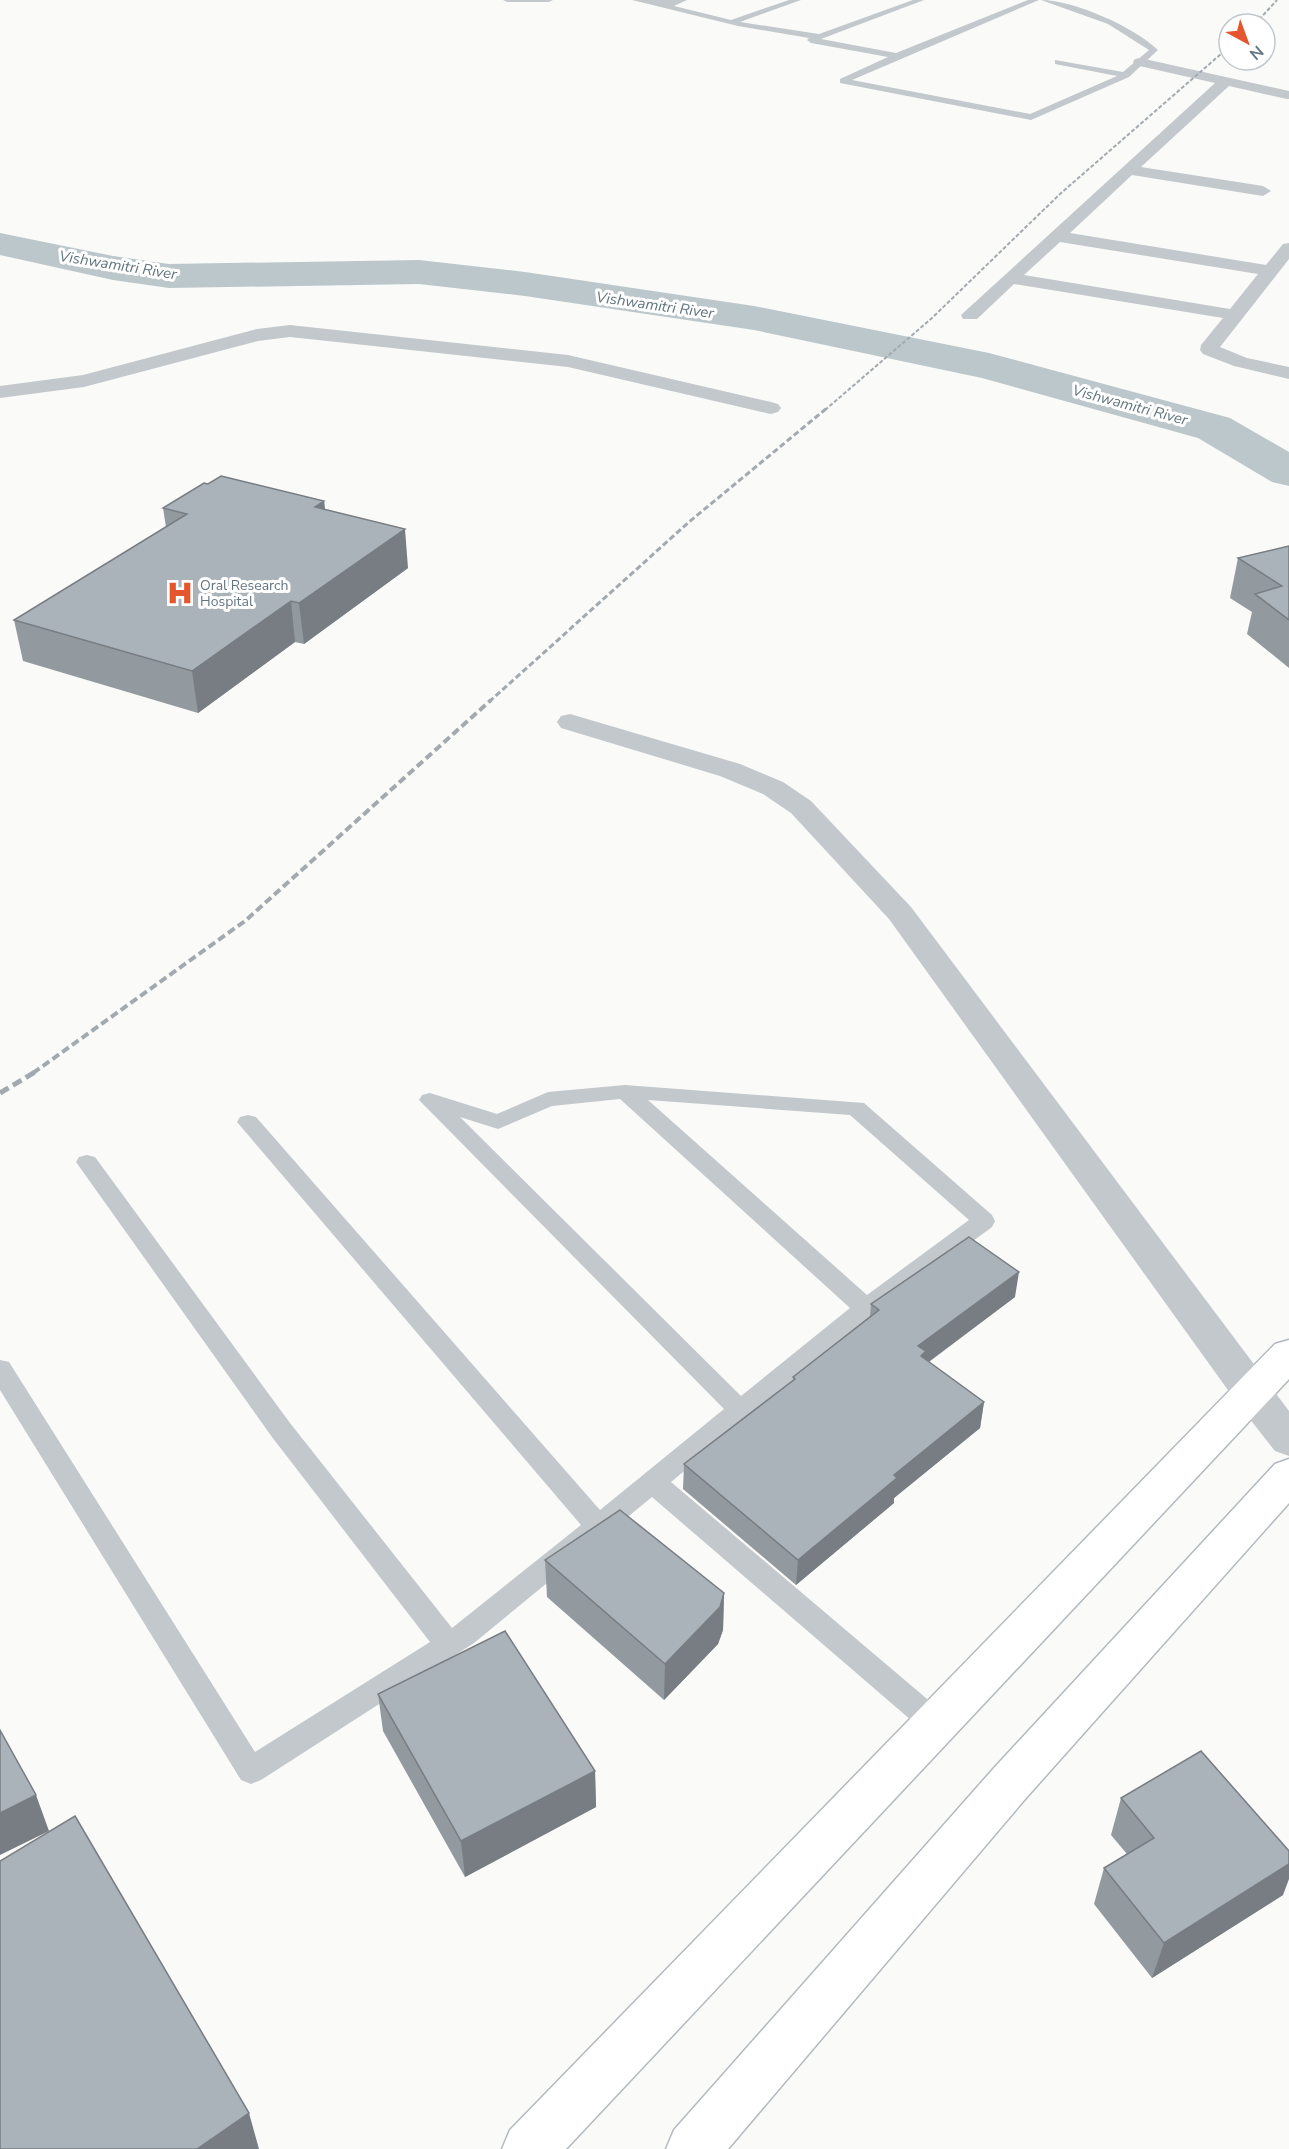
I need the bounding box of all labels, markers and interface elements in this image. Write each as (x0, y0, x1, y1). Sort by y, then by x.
north arrow (1217, 12, 1277, 72)
text: N (1244, 40, 1268, 65)
water label: Vishwamitri River (58, 246, 179, 284)
water label: Vishwamitri River (595, 287, 716, 323)
water label: Vishwamitri River (1070, 380, 1190, 430)
place label: Oral Research Hospital (200, 576, 288, 611)
hospital icon: Oral Research Hospital (165, 578, 195, 608)

